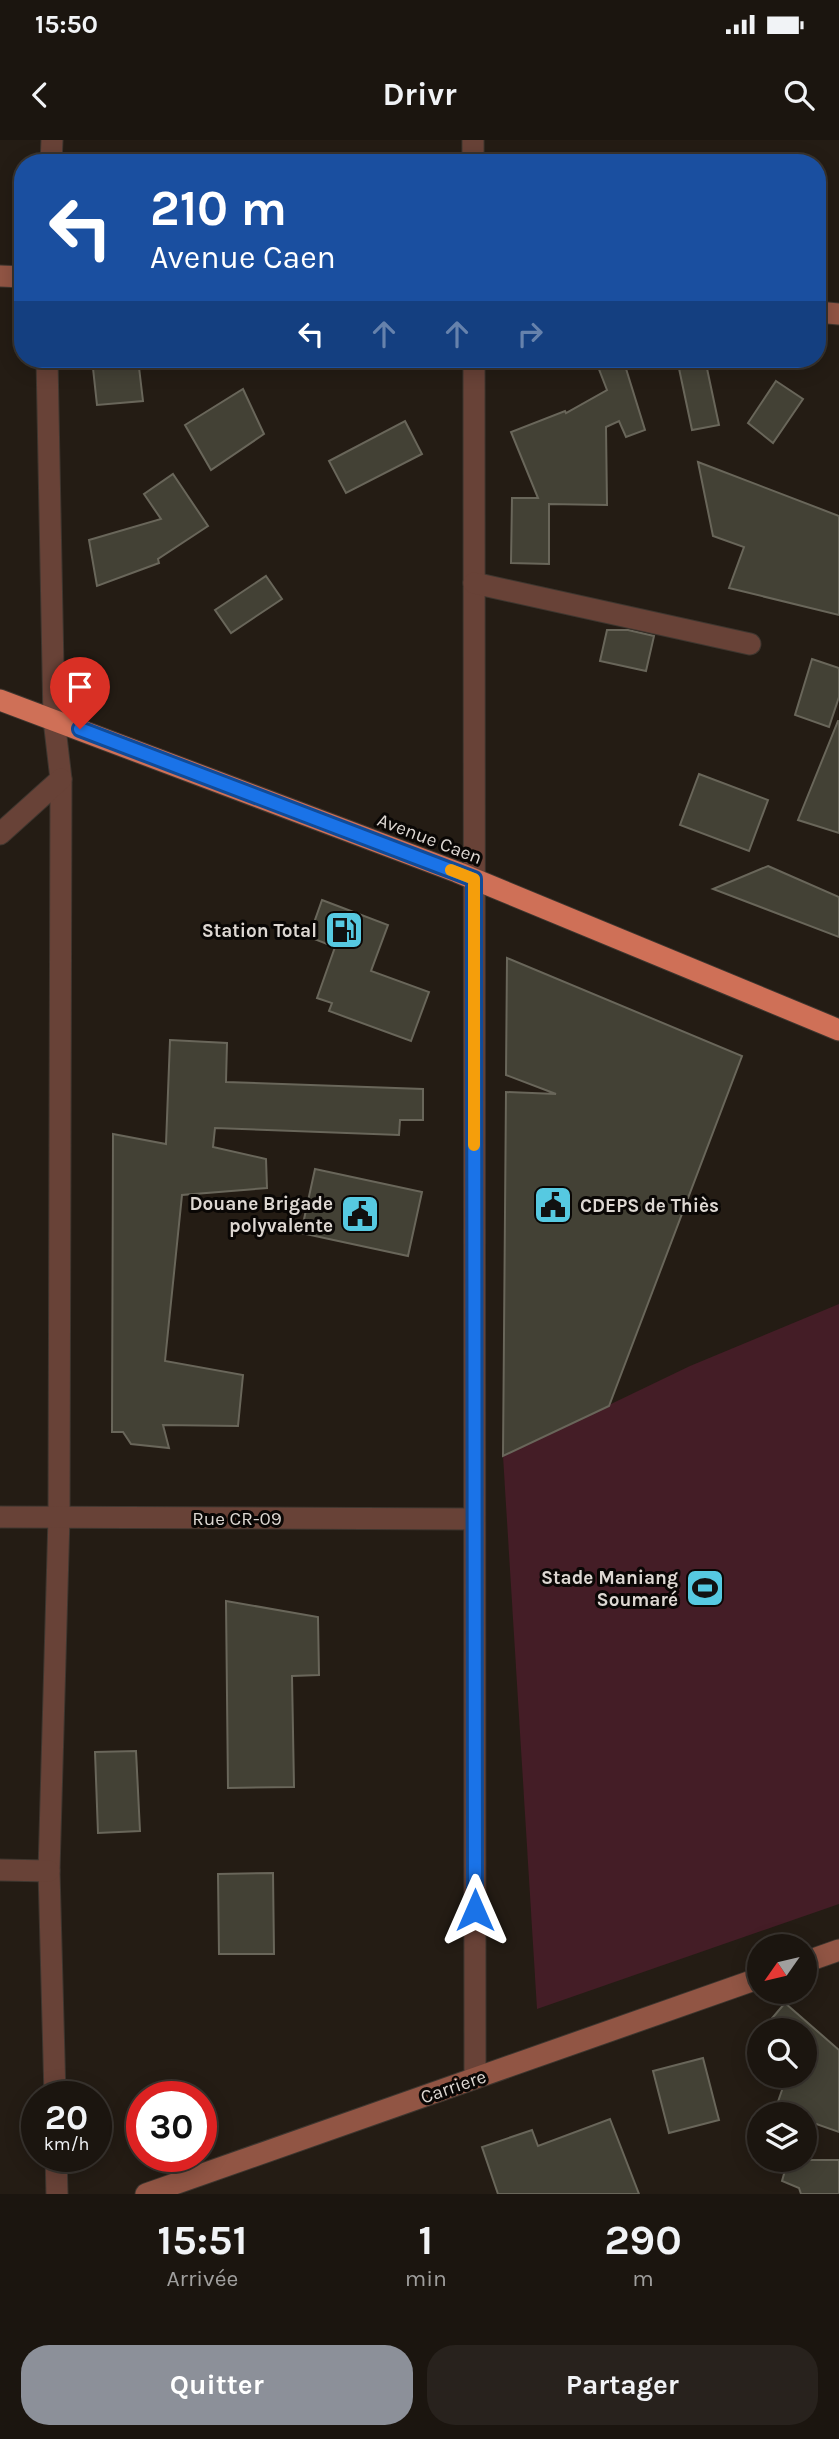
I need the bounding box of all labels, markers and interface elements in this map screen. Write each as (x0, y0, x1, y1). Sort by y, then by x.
text: 15:50 (35, 9, 98, 40)
icon: back (21, 76, 59, 114)
text: Drivr (382, 76, 457, 113)
icon: search (780, 76, 818, 114)
text: 210 m (150, 180, 287, 237)
icon: left (35, 182, 126, 273)
text: Avenue Caen (150, 239, 336, 276)
icon: left (292, 315, 330, 353)
icon: ahead (365, 315, 403, 353)
icon: ahead (438, 315, 476, 353)
icon: right (511, 315, 549, 353)
pin (50, 657, 110, 729)
icon: arrive (61, 668, 99, 706)
street label: Avenue Caen (374, 809, 485, 869)
fuel station icon: Station Total (323, 909, 365, 951)
place label: Station Total (202, 920, 317, 942)
public building icon: CDEPS de Thiès (532, 1184, 574, 1226)
place label: Douane Brigade polyvalente (190, 1193, 333, 1237)
public building icon: Douane Brigade polyvalente (339, 1193, 381, 1235)
place label: CDEPS de Thiès (580, 1195, 719, 1217)
street label: Rue CR-09 (192, 1508, 282, 1530)
place label: Stade Maniang Soumaré (541, 1567, 678, 1611)
sports icon: Stade Maniang Soumaré (684, 1567, 726, 1609)
position arrow (438, 1873, 512, 1947)
north arrow (747, 1934, 817, 2004)
map controls (747, 1934, 817, 2172)
button: search (747, 2018, 817, 2088)
street label: Carriere (418, 2065, 489, 2108)
speed limit sign: 30 (126, 2081, 217, 2172)
text: 20 (45, 2097, 88, 2138)
button: layers (747, 2102, 817, 2172)
text: km/h (44, 2133, 89, 2155)
text: 15:51 (157, 2215, 247, 2265)
text: 1 (418, 2215, 433, 2265)
text: 290 (604, 2215, 682, 2265)
text: Arrivée (166, 2265, 238, 2292)
text: min (405, 2265, 447, 2292)
text: m (632, 2265, 654, 2292)
button: Quitter (21, 2345, 413, 2425)
button: Partager (427, 2345, 818, 2425)

